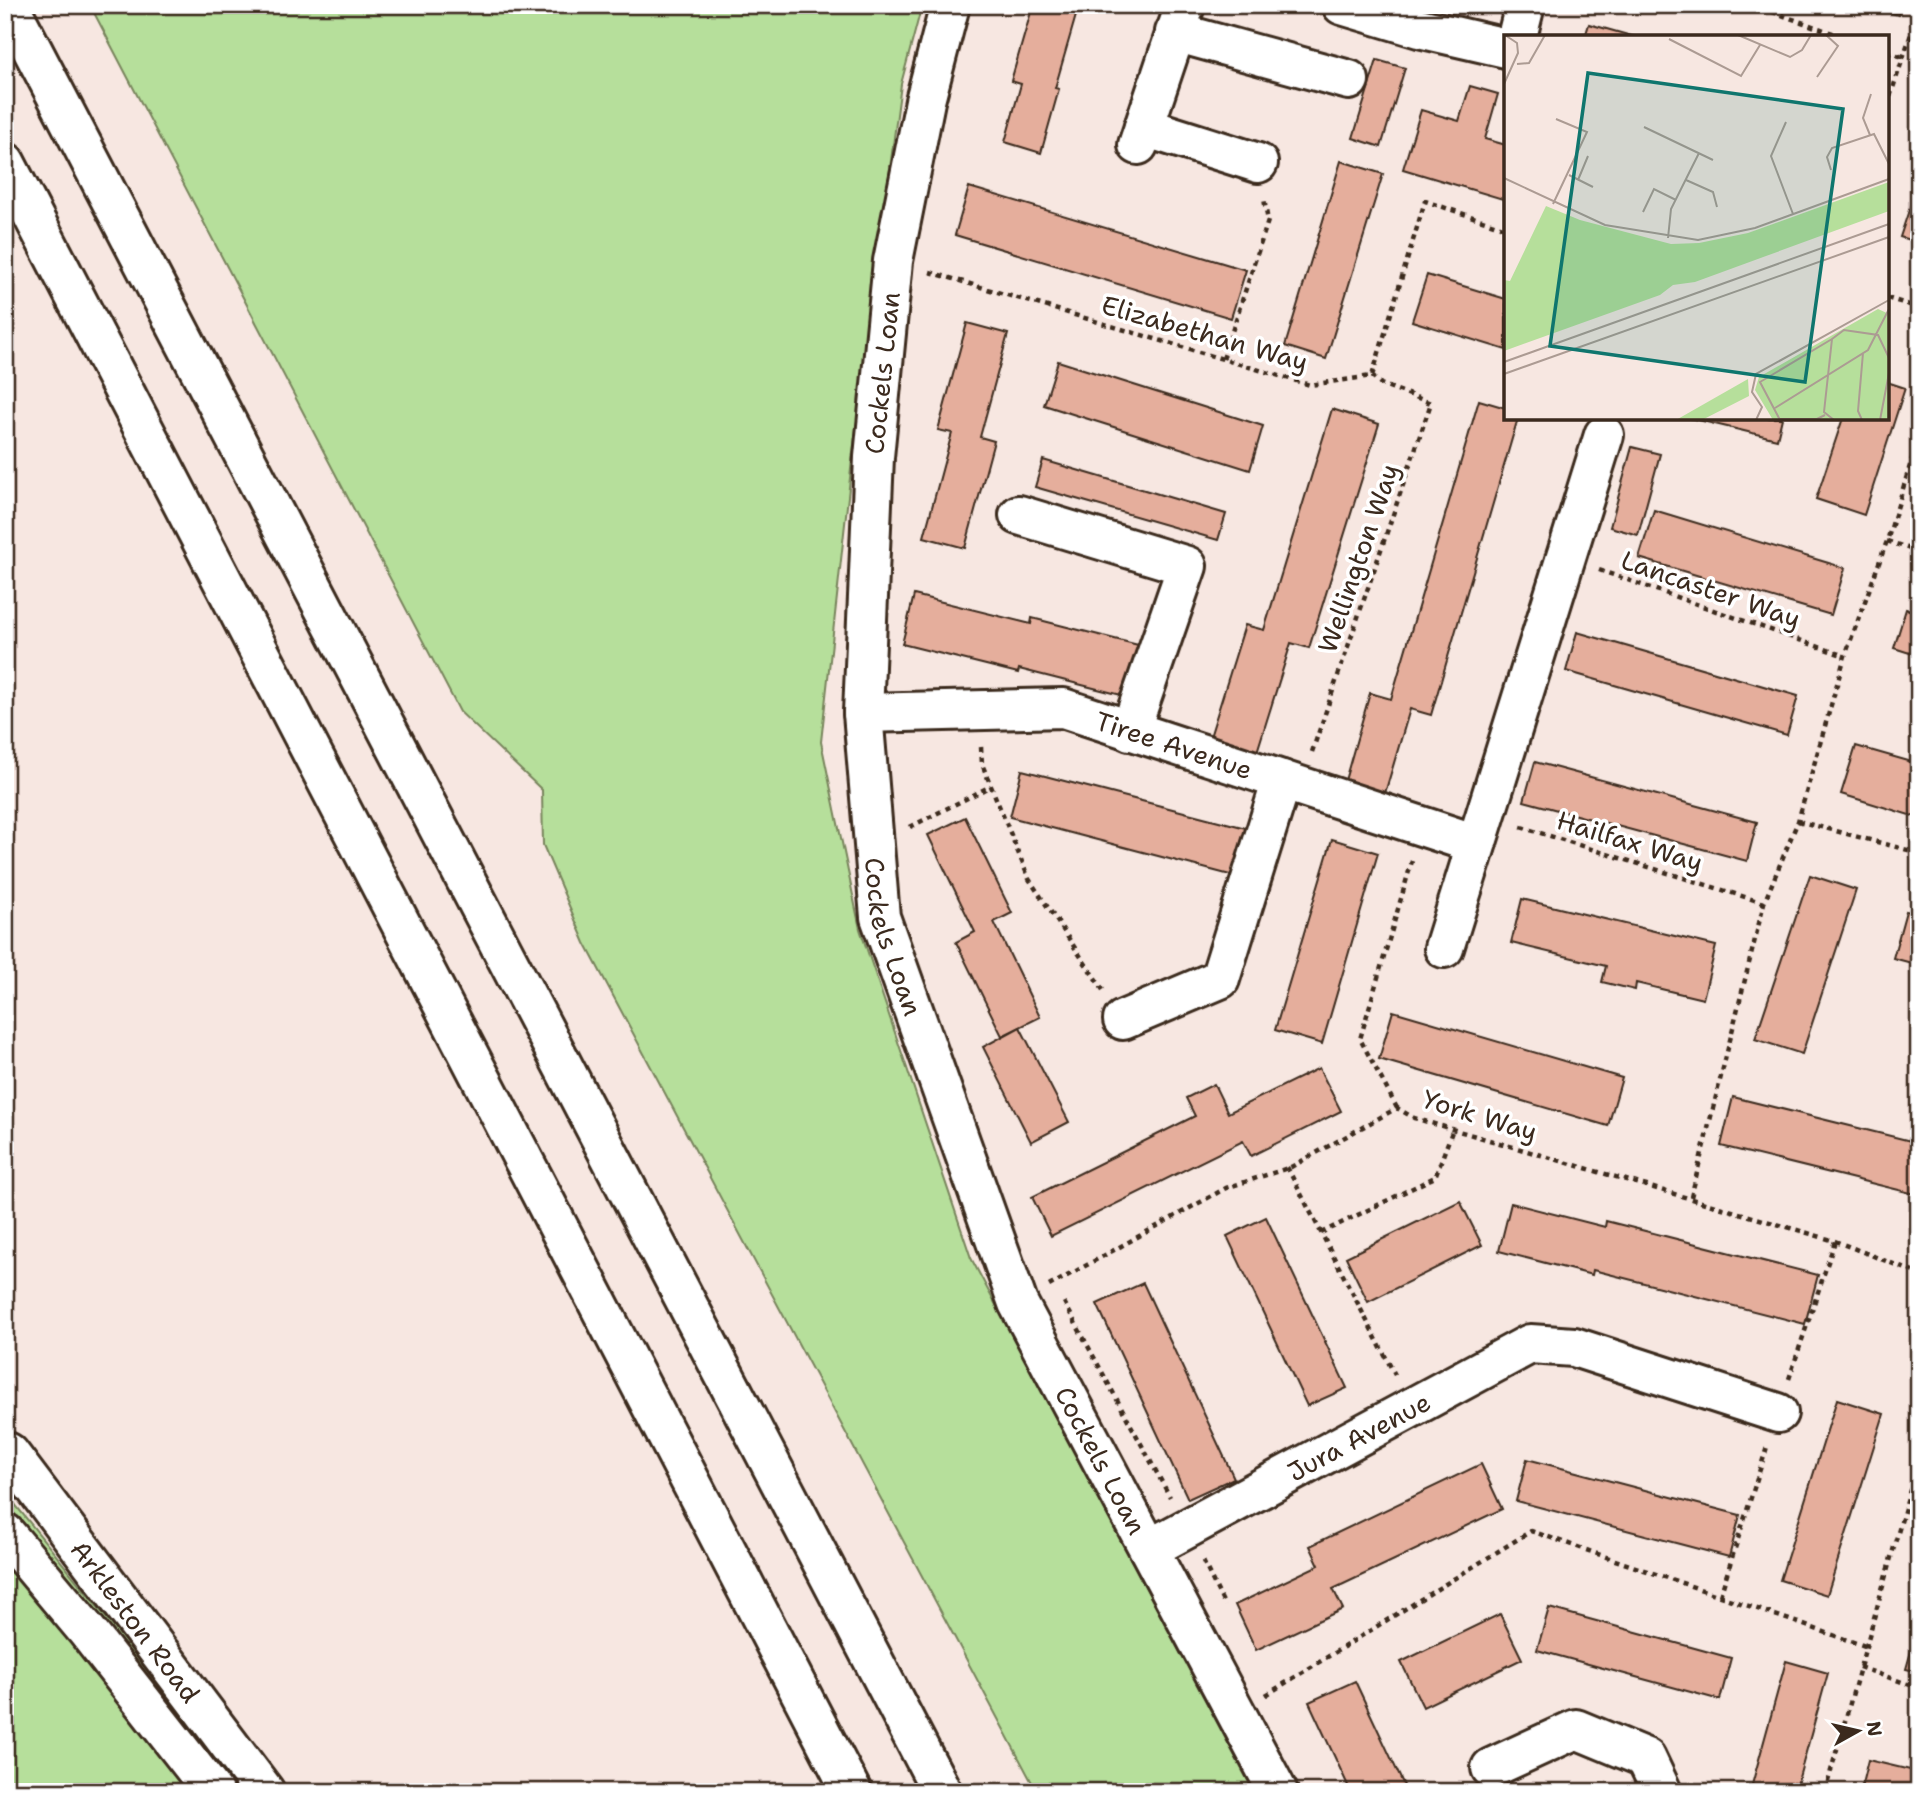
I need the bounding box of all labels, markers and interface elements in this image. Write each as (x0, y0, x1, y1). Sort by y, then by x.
inset map (1504, 35, 1889, 420)
street label: Elizabethan Way (1098, 287, 1312, 379)
street label: Cockels Loan (856, 290, 908, 456)
street label: Wellington Way (1309, 459, 1407, 657)
street label: Lancaster Way (1617, 542, 1805, 636)
street label: Tiree Avenue (1091, 702, 1257, 787)
street label: Hailfax Way (1553, 802, 1707, 880)
street label: Cockels Loan (858, 856, 931, 1020)
street label: York Way (1418, 1081, 1542, 1149)
street label: Cockels Loan (1048, 1380, 1155, 1540)
street label: Jura Avenue (1281, 1383, 1436, 1489)
street label: Arkleston Road (63, 1533, 209, 1709)
north arrow (1822, 1696, 1892, 1766)
text: N (1861, 1720, 1888, 1738)

